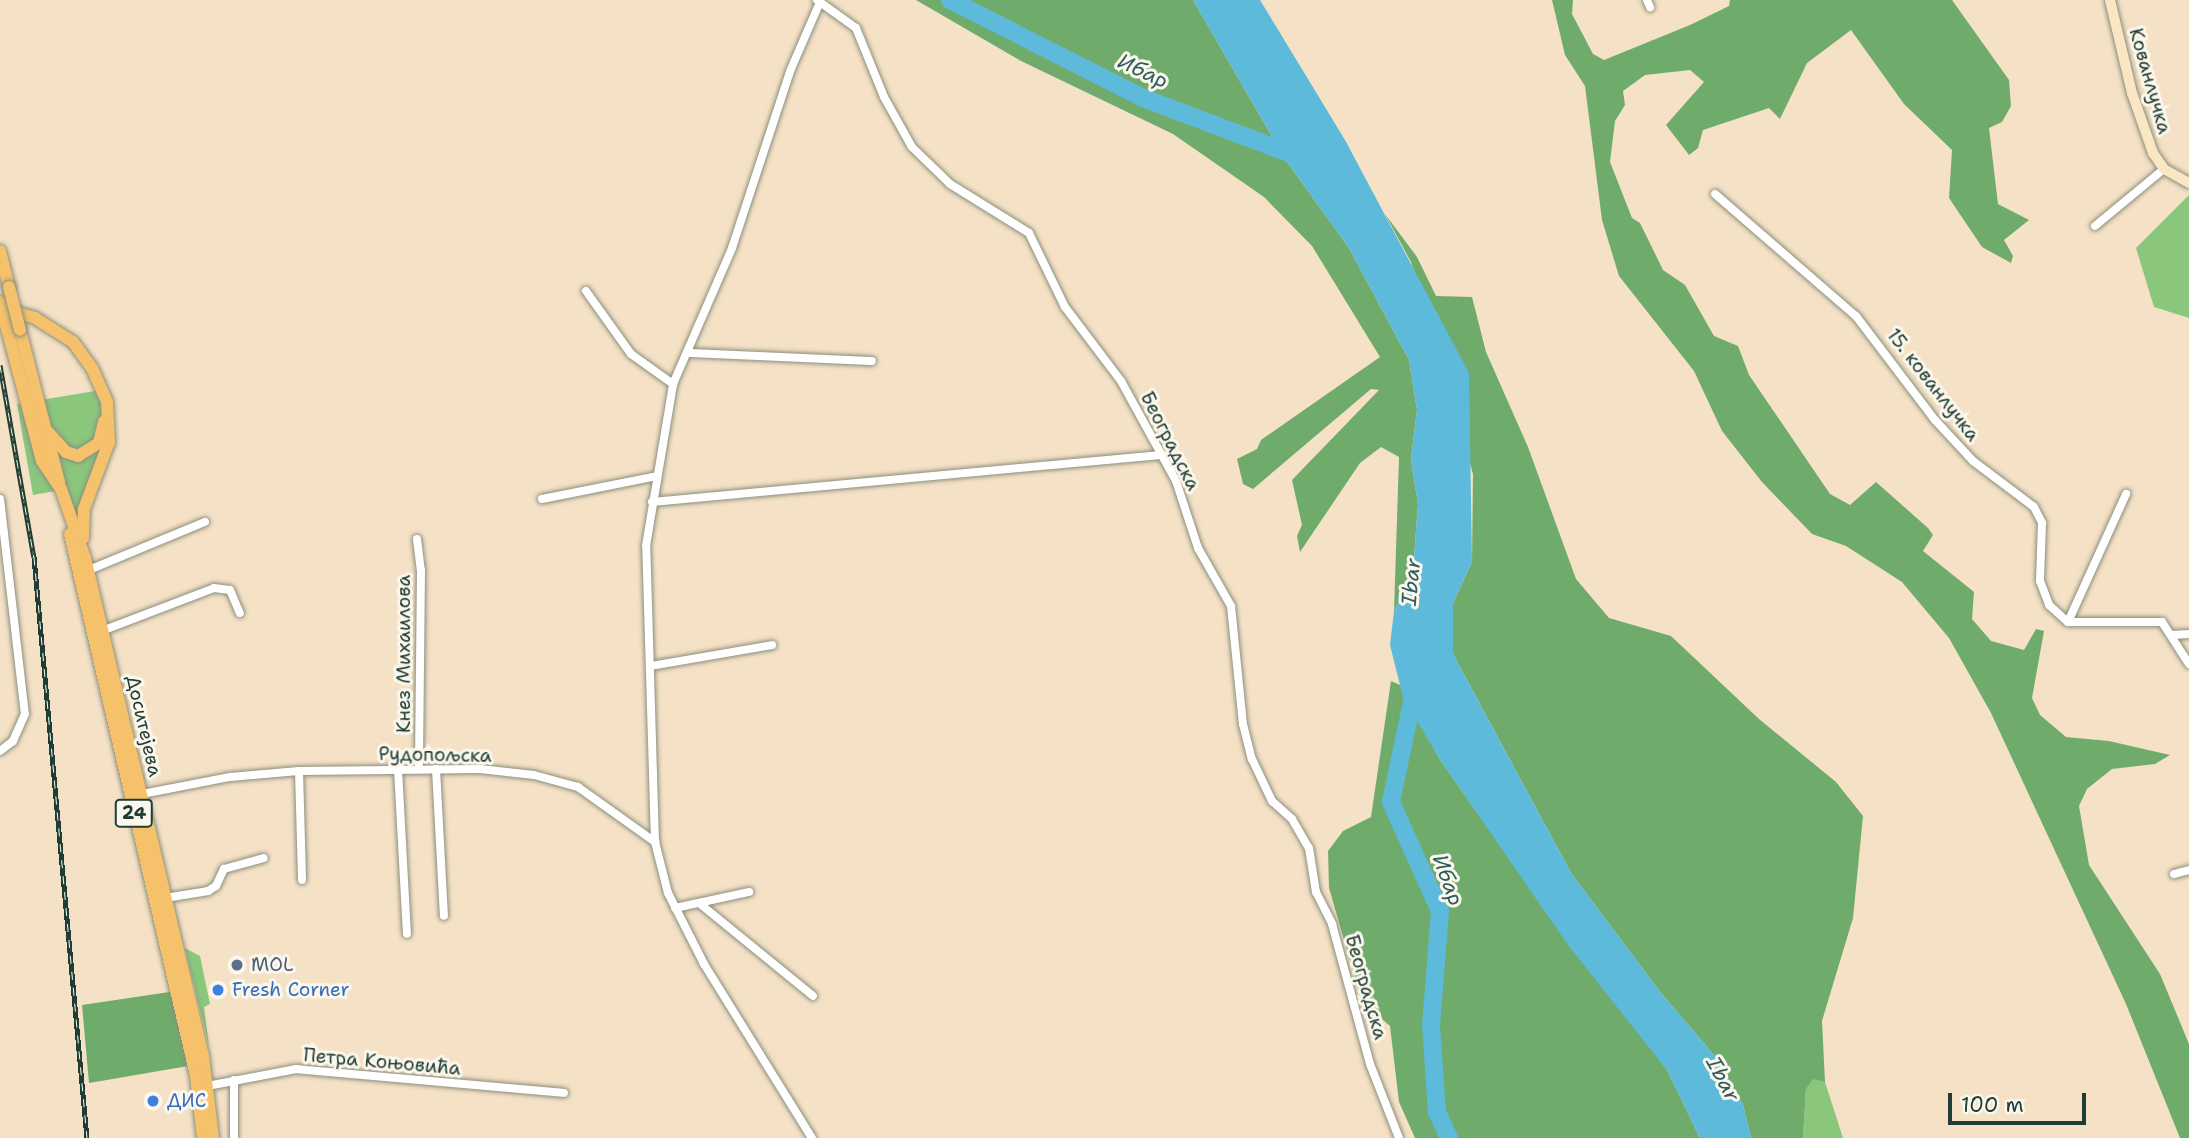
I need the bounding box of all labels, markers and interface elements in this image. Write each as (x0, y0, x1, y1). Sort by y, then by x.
street label: Кованлучка (2124, 26, 2176, 136)
water label: Ибар (1114, 48, 1172, 94)
street label: 15. кованлучка (1882, 324, 1984, 446)
street label: Београдска (1135, 388, 1205, 494)
water label: Ibar (1396, 557, 1426, 607)
street label: Кнез Михаилова (393, 575, 415, 733)
street label: Доситејева (121, 673, 167, 779)
street label: Рудопољска (378, 743, 492, 767)
road number: 24 (115, 798, 153, 828)
water label: Ибар (1427, 851, 1469, 909)
street label: Београдска (1340, 932, 1392, 1042)
place label: MOL (251, 954, 293, 976)
marker: MOL (229, 957, 245, 973)
place label: Fresh Corner (232, 979, 349, 1001)
marker: Fresh Corner (210, 982, 226, 998)
street label: Петра Коњовића (302, 1044, 462, 1080)
water label: Ibar (1701, 1052, 1745, 1106)
scale bar (1951, 1078, 2089, 1122)
place label: ДИС (167, 1090, 206, 1112)
text: 100 m (1961, 1091, 2024, 1119)
marker: ДИС (145, 1093, 161, 1109)

